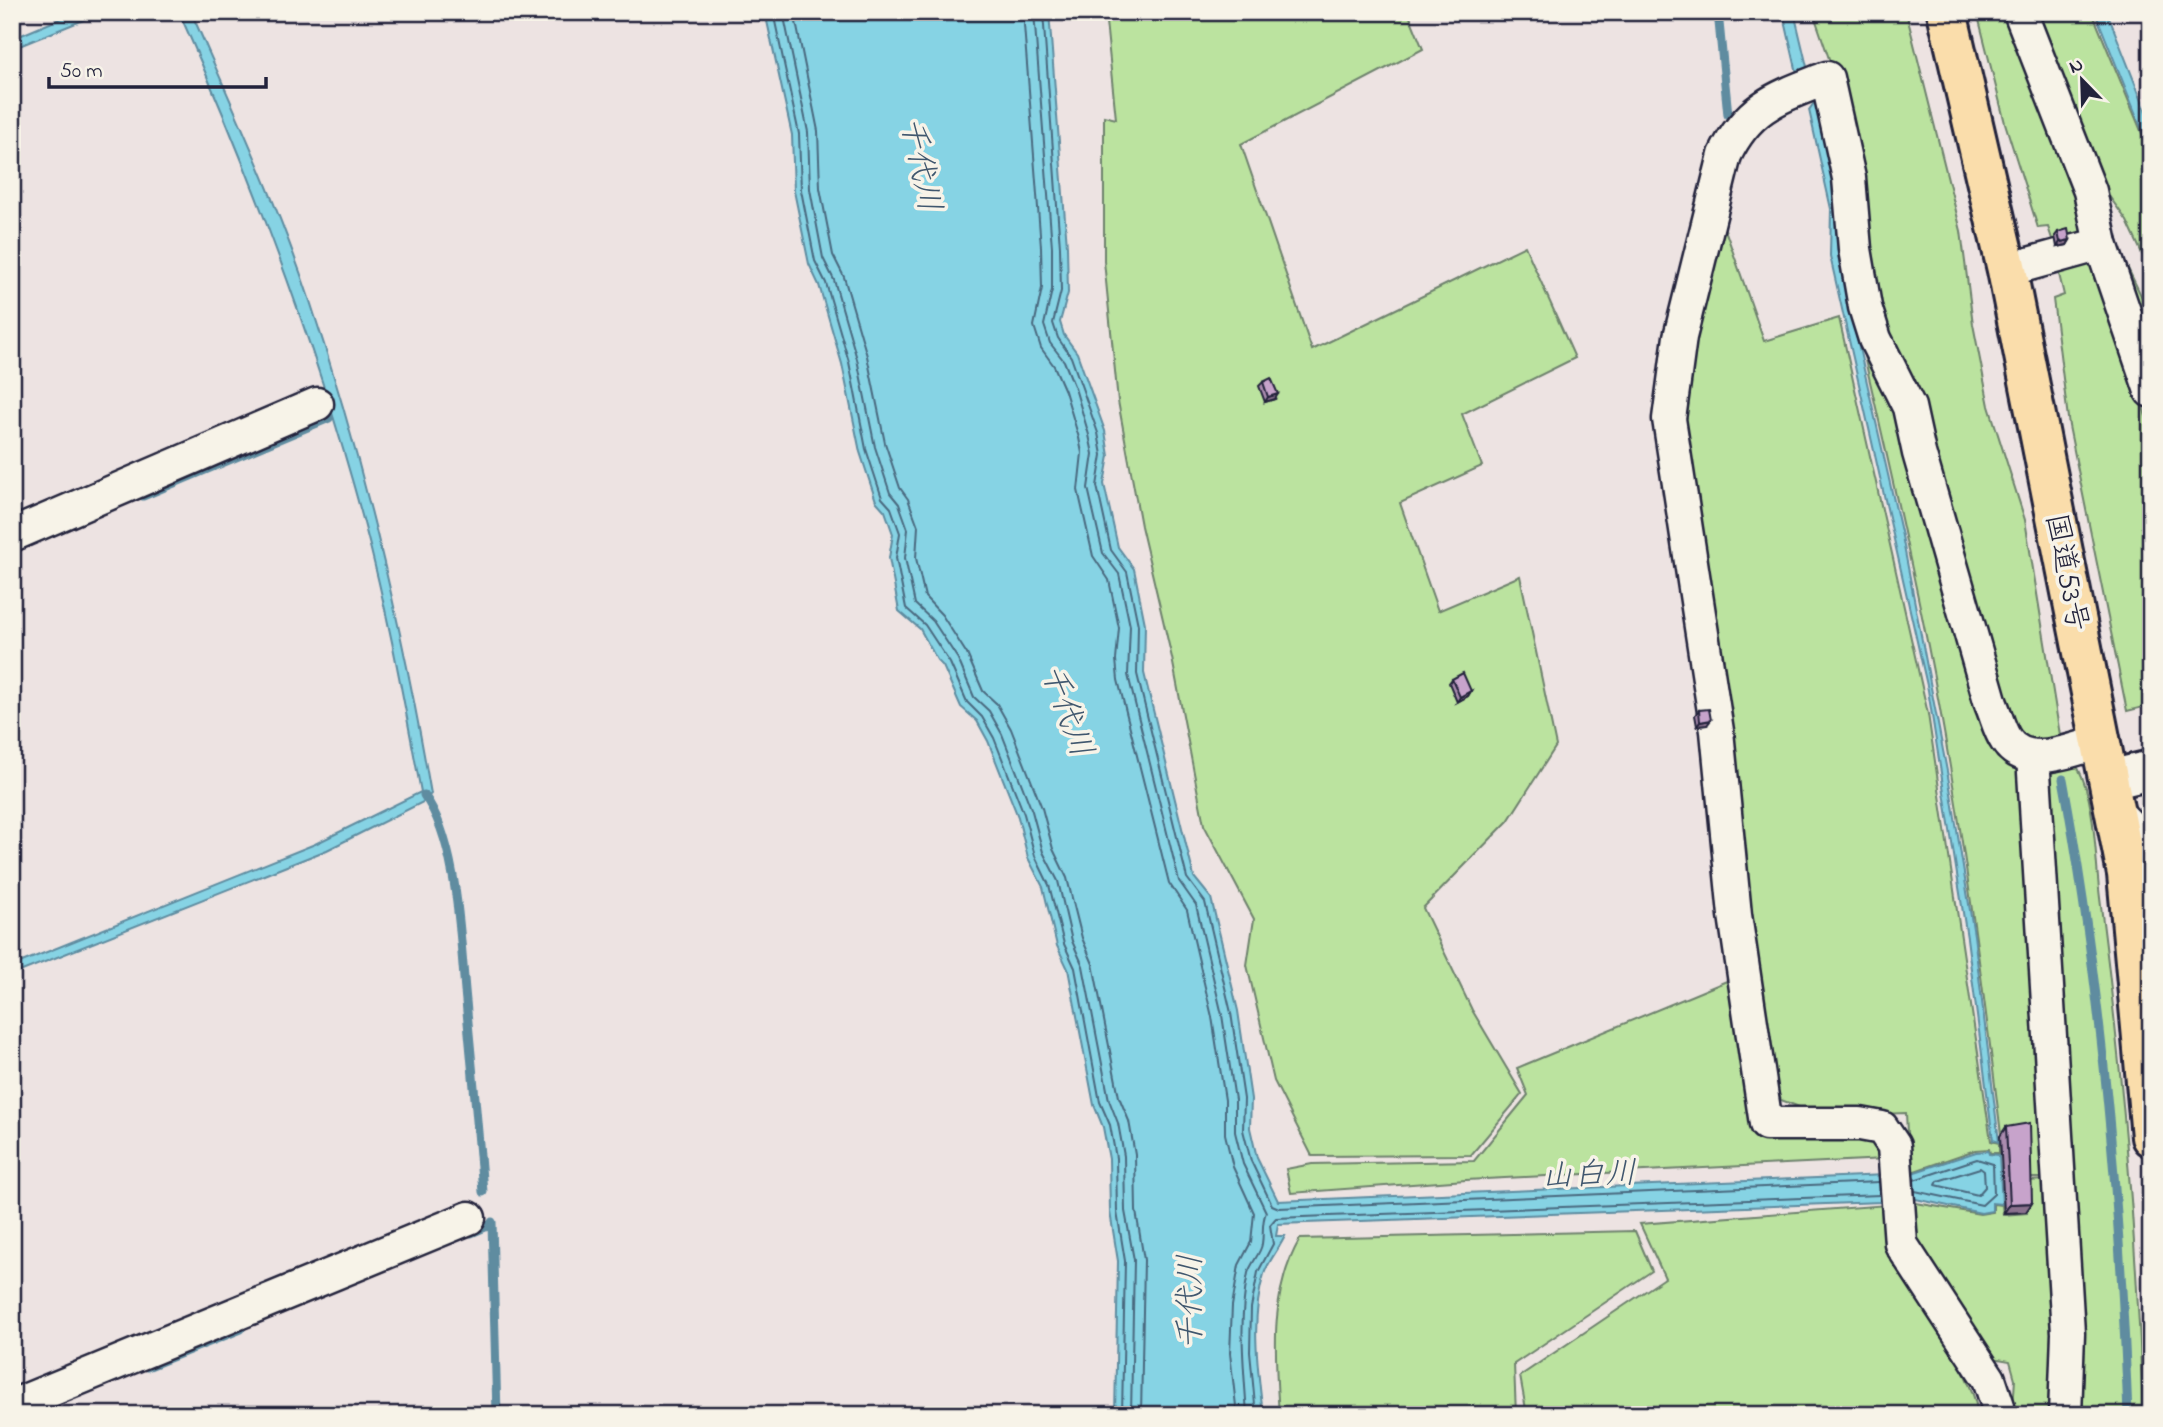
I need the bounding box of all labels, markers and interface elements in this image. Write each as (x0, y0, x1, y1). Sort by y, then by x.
scale bar (49, 46, 266, 90)
north arrow (2048, 46, 2118, 116)
text: N (2065, 52, 2088, 82)
text: 50 m (60, 57, 103, 87)
water label: 千代川 (886, 113, 952, 217)
street label: 国道53号 (2032, 510, 2098, 635)
water label: 千代川 (1026, 658, 1103, 764)
water label: 山白川 (1540, 1151, 1638, 1202)
water label: 千代川 (1169, 1254, 1216, 1350)

